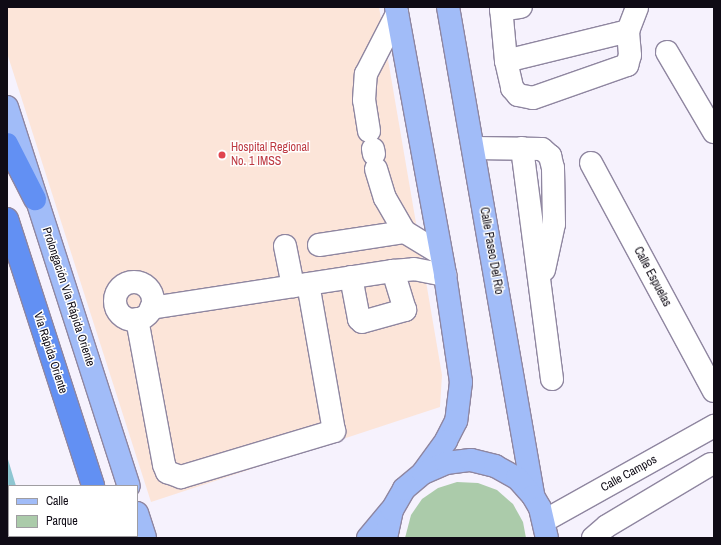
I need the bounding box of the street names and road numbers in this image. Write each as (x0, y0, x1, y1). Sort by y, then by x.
street label: Calle Paseo Del Río (476, 206, 506, 296)
street label: Prolongación Vía Rápida Oriente (39, 226, 97, 368)
street label: Calle Espuelas (630, 245, 674, 309)
street label: Vía Rápida Oriente (30, 311, 70, 395)
street label: Calle Campos (598, 453, 660, 495)

